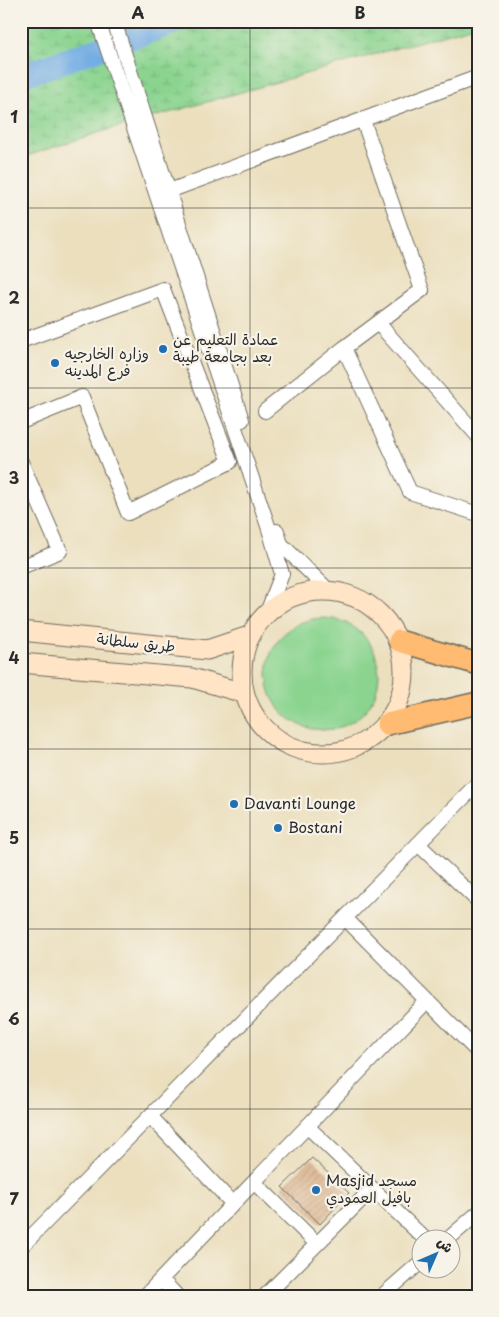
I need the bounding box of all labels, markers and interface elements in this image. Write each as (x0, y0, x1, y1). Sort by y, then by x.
text: A (132, 0, 145, 24)
text: B (355, 0, 366, 24)
text: 1 (10, 104, 18, 128)
text: 2 (8, 285, 20, 309)
place label: عمادة التعليم عن بعد بجامعة طيبة (173, 327, 279, 367)
place label: وزاره الخارجيه فرع المدينه (65, 341, 149, 381)
marker: عمادة التعليم عن بعد بجامعة طيبة (157, 343, 169, 355)
marker: وزاره الخارجيه فرع المدينه (49, 357, 61, 369)
text: 3 (9, 465, 19, 489)
street label: طريق سلطانة (96, 626, 177, 657)
text: 4 (9, 645, 20, 669)
place label: Davanti Lounge (244, 791, 356, 814)
marker: Davanti Lounge (228, 798, 240, 810)
place label: Bostani (288, 815, 343, 838)
marker: Bostani (272, 822, 284, 834)
text: 5 (9, 825, 19, 849)
text: 6 (8, 1006, 20, 1030)
place label: Masjid مسجد بافيل العمودي (326, 1168, 417, 1209)
marker: Masjid مسجد بافيل العمودي (310, 1184, 322, 1196)
text: 7 (9, 1186, 19, 1210)
north arrow (412, 1230, 462, 1280)
text: ش (433, 1232, 458, 1257)

